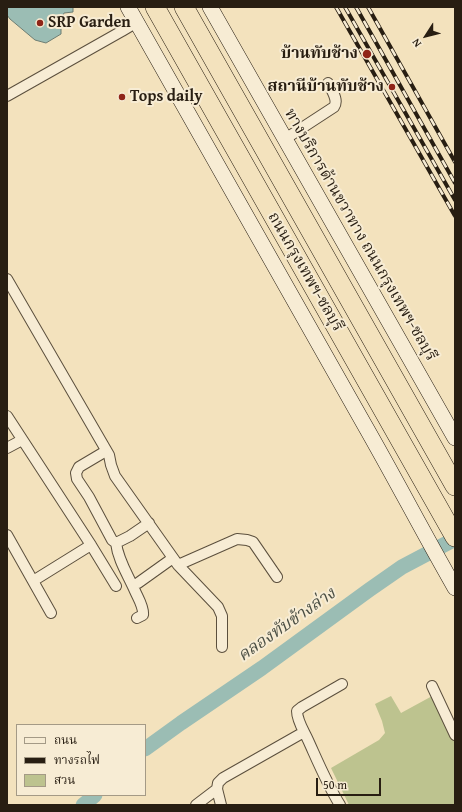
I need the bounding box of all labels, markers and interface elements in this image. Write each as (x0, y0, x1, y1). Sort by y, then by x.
place label: SRP Garden (48, 13, 131, 33)
north arrow (406, 16, 446, 56)
marker: SRP Garden (35, 18, 45, 28)
text: N (408, 35, 425, 51)
place label: บ้านทับช้าง (281, 44, 358, 64)
marker: บ้านทับช้าง (361, 48, 373, 60)
place label: สถานีบ้านทับช้าง (268, 77, 384, 97)
marker: สถานีบ้านทับช้าง (387, 82, 397, 92)
place label: Tops daily (130, 87, 202, 107)
marker: Tops daily (117, 92, 127, 102)
street label: ทางบริการด้านขวาทาง ถนนกรุงเทพฯ-ชลบุรี (280, 105, 440, 365)
street label: ถนนกรุงเทพฯ-ชลบุรี (263, 209, 347, 335)
water label: คลองทับช้างล่าง (234, 584, 340, 666)
legend (16, 724, 146, 796)
text: ถนน (54, 731, 77, 748)
text: ทางรถไฟ (54, 751, 100, 768)
scale bar (318, 770, 383, 796)
text: สวน (54, 771, 75, 788)
text: 50 m (323, 776, 347, 793)

